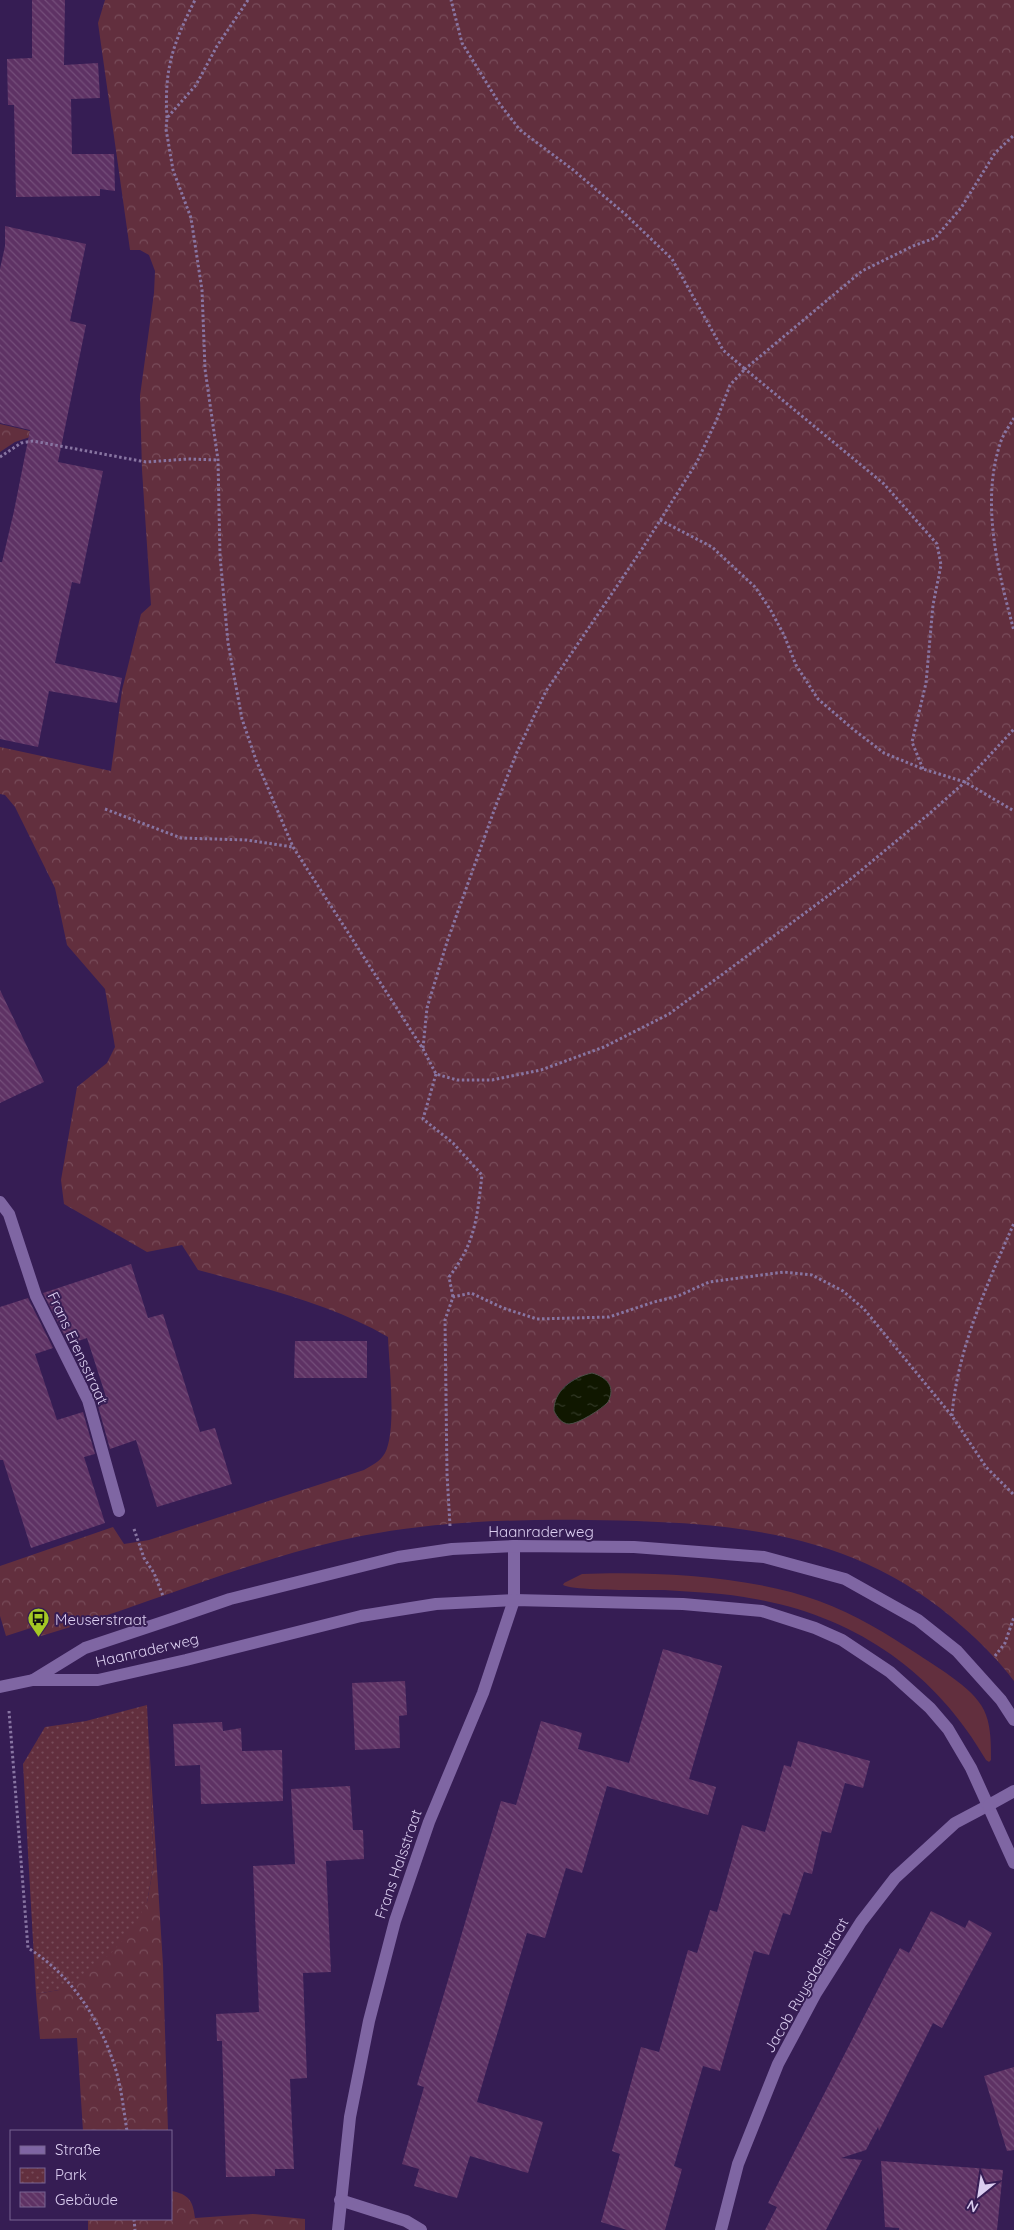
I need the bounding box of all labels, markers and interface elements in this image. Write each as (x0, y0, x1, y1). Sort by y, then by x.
street label: Frans Erensstraat (44, 1289, 112, 1407)
street label: Haanraderweg (488, 1522, 594, 1541)
bus stop icon: Meuserstraat (27, 1607, 51, 1638)
place label: Meuserstraat (55, 1610, 147, 1629)
street label: Haanraderweg (93, 1629, 201, 1671)
street label: Frans Halsstraat (370, 1807, 426, 1921)
street label: Jacob Ruysdaelstraat (760, 1914, 852, 2056)
legend (10, 2130, 172, 2220)
text: Straße (55, 2140, 101, 2159)
text: Park (55, 2165, 87, 2184)
north arrow (954, 2170, 1004, 2220)
text: Gebäude (55, 2190, 118, 2209)
text: N (964, 2196, 981, 2217)

